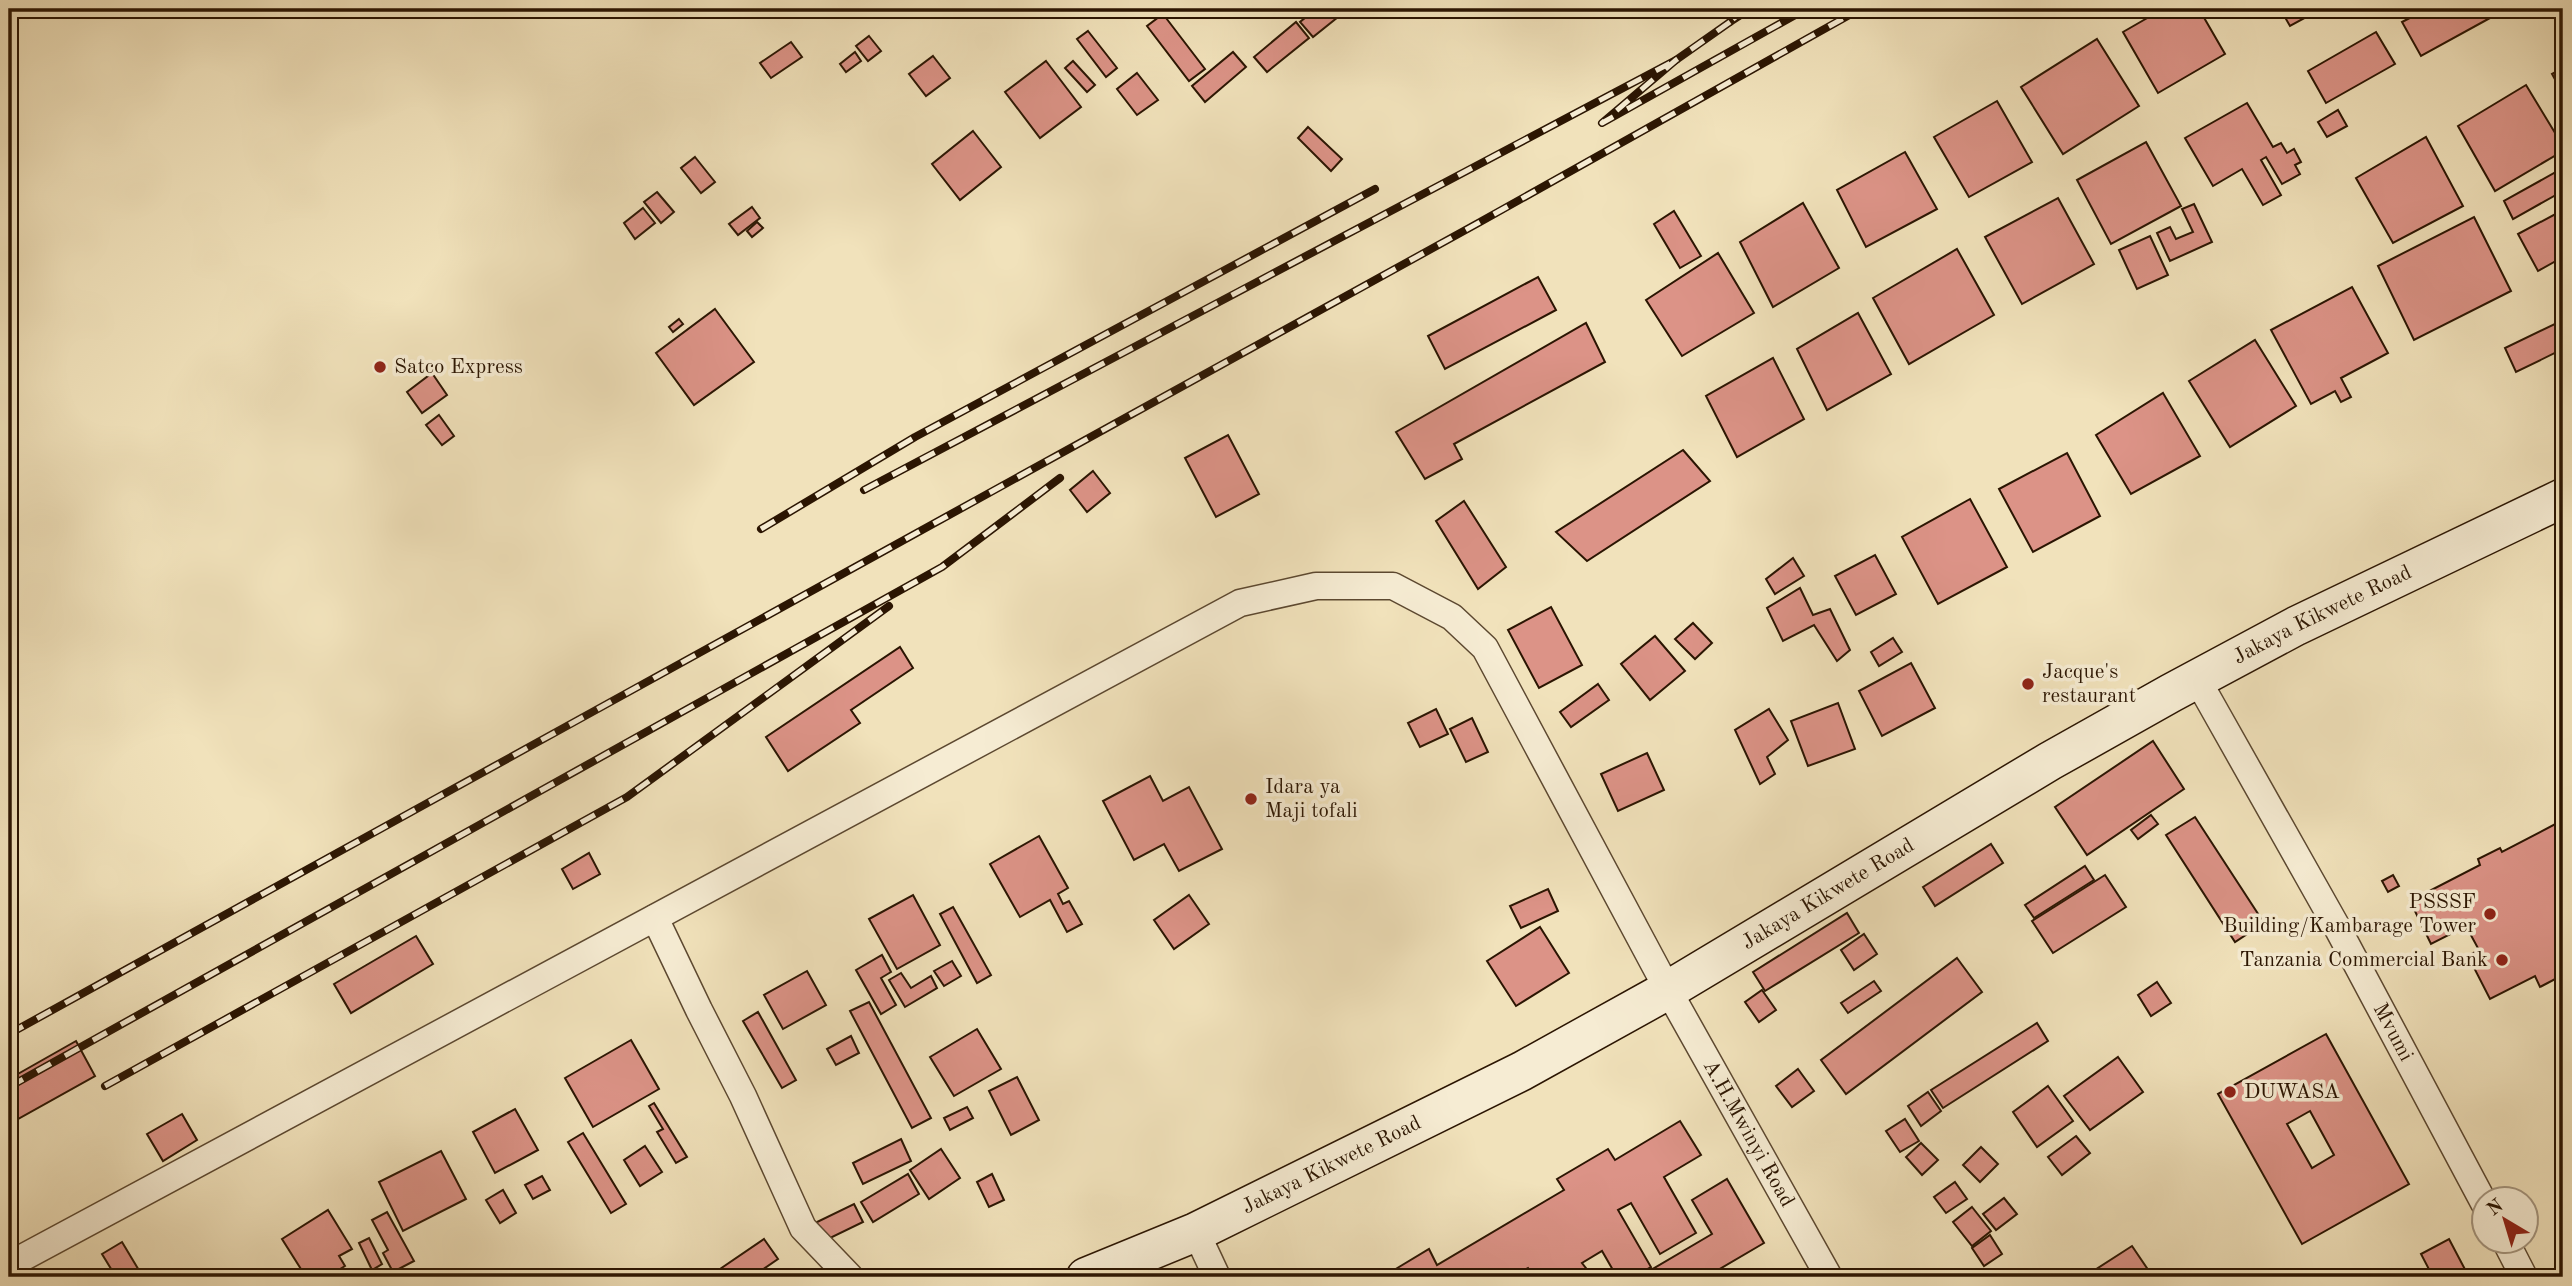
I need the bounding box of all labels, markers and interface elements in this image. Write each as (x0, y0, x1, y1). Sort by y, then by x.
place label: Satco Express (394, 357, 523, 378)
marker: Satco Express (372, 359, 388, 375)
street label: Jakaya Kikwete Road (2230, 562, 2415, 668)
place label: Jacque's restaurant (2042, 662, 2136, 707)
marker: Jacque's restaurant (2020, 676, 2036, 692)
place label: Idara ya Maji tofali (1265, 777, 1358, 822)
marker: Idara ya Maji tofali (1243, 791, 1259, 807)
street label: Jakaya Kikwete Road (1738, 834, 1918, 954)
place label: PSSSF Building/Kambarage Tower (2223, 892, 2476, 937)
marker: PSSSF Building/Kambarage Tower (2482, 906, 2498, 922)
place label: Tanzania Commercial Bank (2240, 950, 2488, 971)
marker: Tanzania Commercial Bank (2494, 952, 2510, 968)
street label: Mvumi (2369, 1000, 2417, 1065)
street label: A.H.Mwinyi Road (1699, 1057, 1798, 1211)
place label: DUWASA (2244, 1082, 2340, 1103)
marker: DUWASA (2222, 1084, 2238, 1100)
street label: Jakaya Kikwete Road (1239, 1112, 1424, 1218)
north arrow (2470, 1184, 2540, 1254)
text: N (2484, 1196, 2508, 1221)

